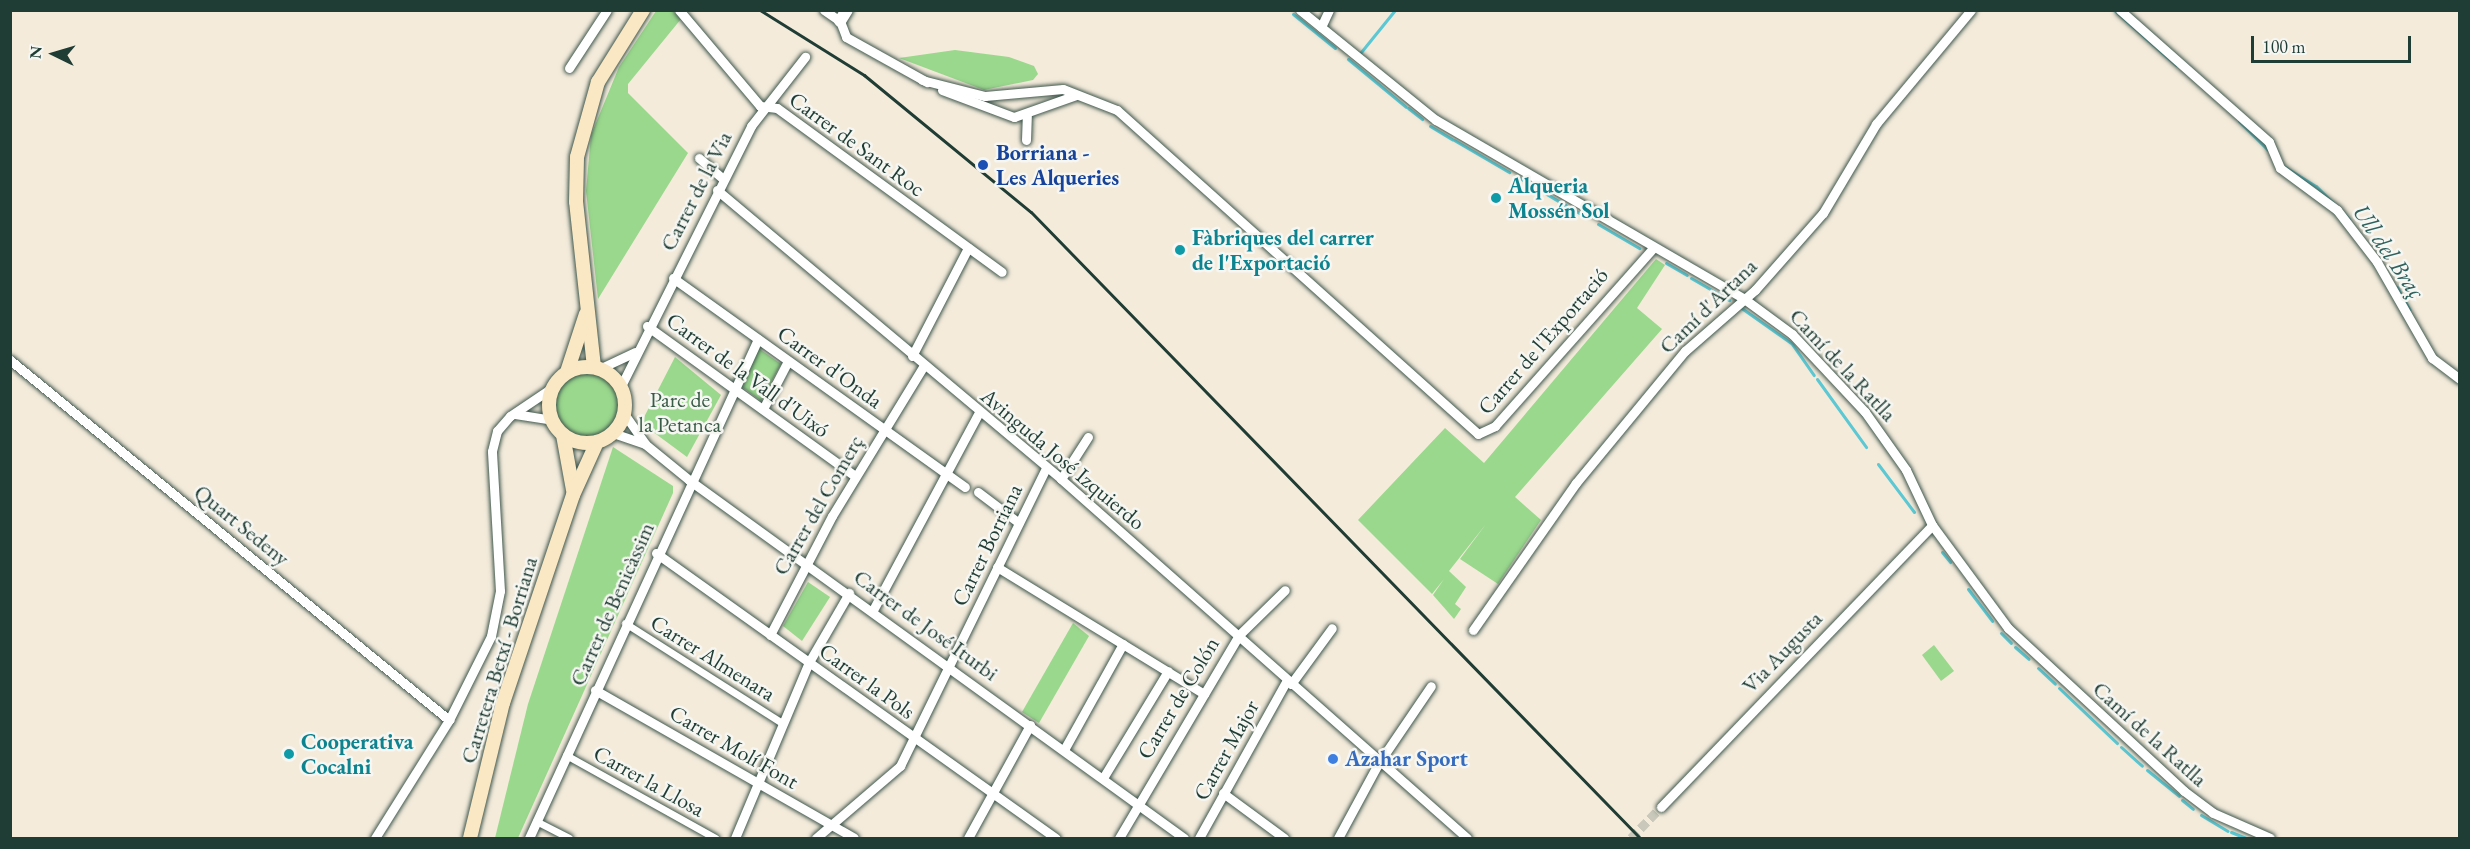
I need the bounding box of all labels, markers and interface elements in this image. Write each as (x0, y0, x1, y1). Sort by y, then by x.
north arrow (24, 24, 84, 84)
scale bar (2254, 24, 2414, 62)
text: 100 m (2262, 35, 2306, 58)
text: N (25, 45, 47, 60)
street label: Carrer de Sant Roc (784, 86, 930, 202)
street label: Carrer de la Via (655, 127, 737, 255)
place label: Borriana - Les Alqueries (996, 139, 1119, 190)
marker: Borriana - Les Alqueries (974, 156, 992, 174)
place label: Alqueria Mossén Sol (1508, 172, 1610, 224)
marker: Alqueria Mossén Sol (1489, 191, 1503, 205)
water label: Ull del Braç (2347, 198, 2431, 304)
place label: Fàbriques del carrer de l'Exportació (1192, 224, 1374, 276)
marker: Fàbriques del carrer de l'Exportació (1173, 243, 1187, 257)
street label: Camí d'Artana (1654, 253, 1762, 359)
street label: Carrer de l'Exportació (1472, 262, 1614, 420)
street label: Camí de la Ratlla (1784, 303, 1902, 427)
street label: Carrer de la Vall d'Uixó (661, 307, 835, 443)
street label: Carrer d'Onda (772, 320, 888, 414)
street label: Avinguda José Izquierdo (975, 383, 1151, 535)
park label: Parc de la Petanca (639, 386, 721, 438)
street label: Carrer del Comerç (767, 430, 869, 580)
street label: Quart Sedeny (189, 479, 295, 571)
street label: Carrer Borriana (946, 480, 1028, 610)
street label: Carrer de Benicàssim (564, 518, 660, 690)
street label: Carretera Betxí - Borriana (455, 553, 543, 767)
street label: Carrer de José Iturbi (849, 564, 1003, 686)
street label: Via Augusta (1736, 606, 1828, 698)
street label: Carrer Almenara (646, 609, 780, 707)
street label: Carrer de Colón (1131, 632, 1225, 764)
street label: Carrer la Pols (814, 637, 920, 725)
street label: Camí de la Ratlla (2087, 676, 2213, 792)
street label: Carrer Major (1188, 695, 1264, 805)
street label: Carrer Molí Font (665, 699, 803, 795)
place label: Cooperativa Cocalni (301, 728, 413, 780)
street label: Carrer la Llosa (589, 740, 709, 822)
place label: Azahar Sport (1345, 746, 1468, 772)
marker: Cooperativa Cocalni (282, 747, 296, 761)
marker: Azahar Sport (1326, 752, 1340, 766)

